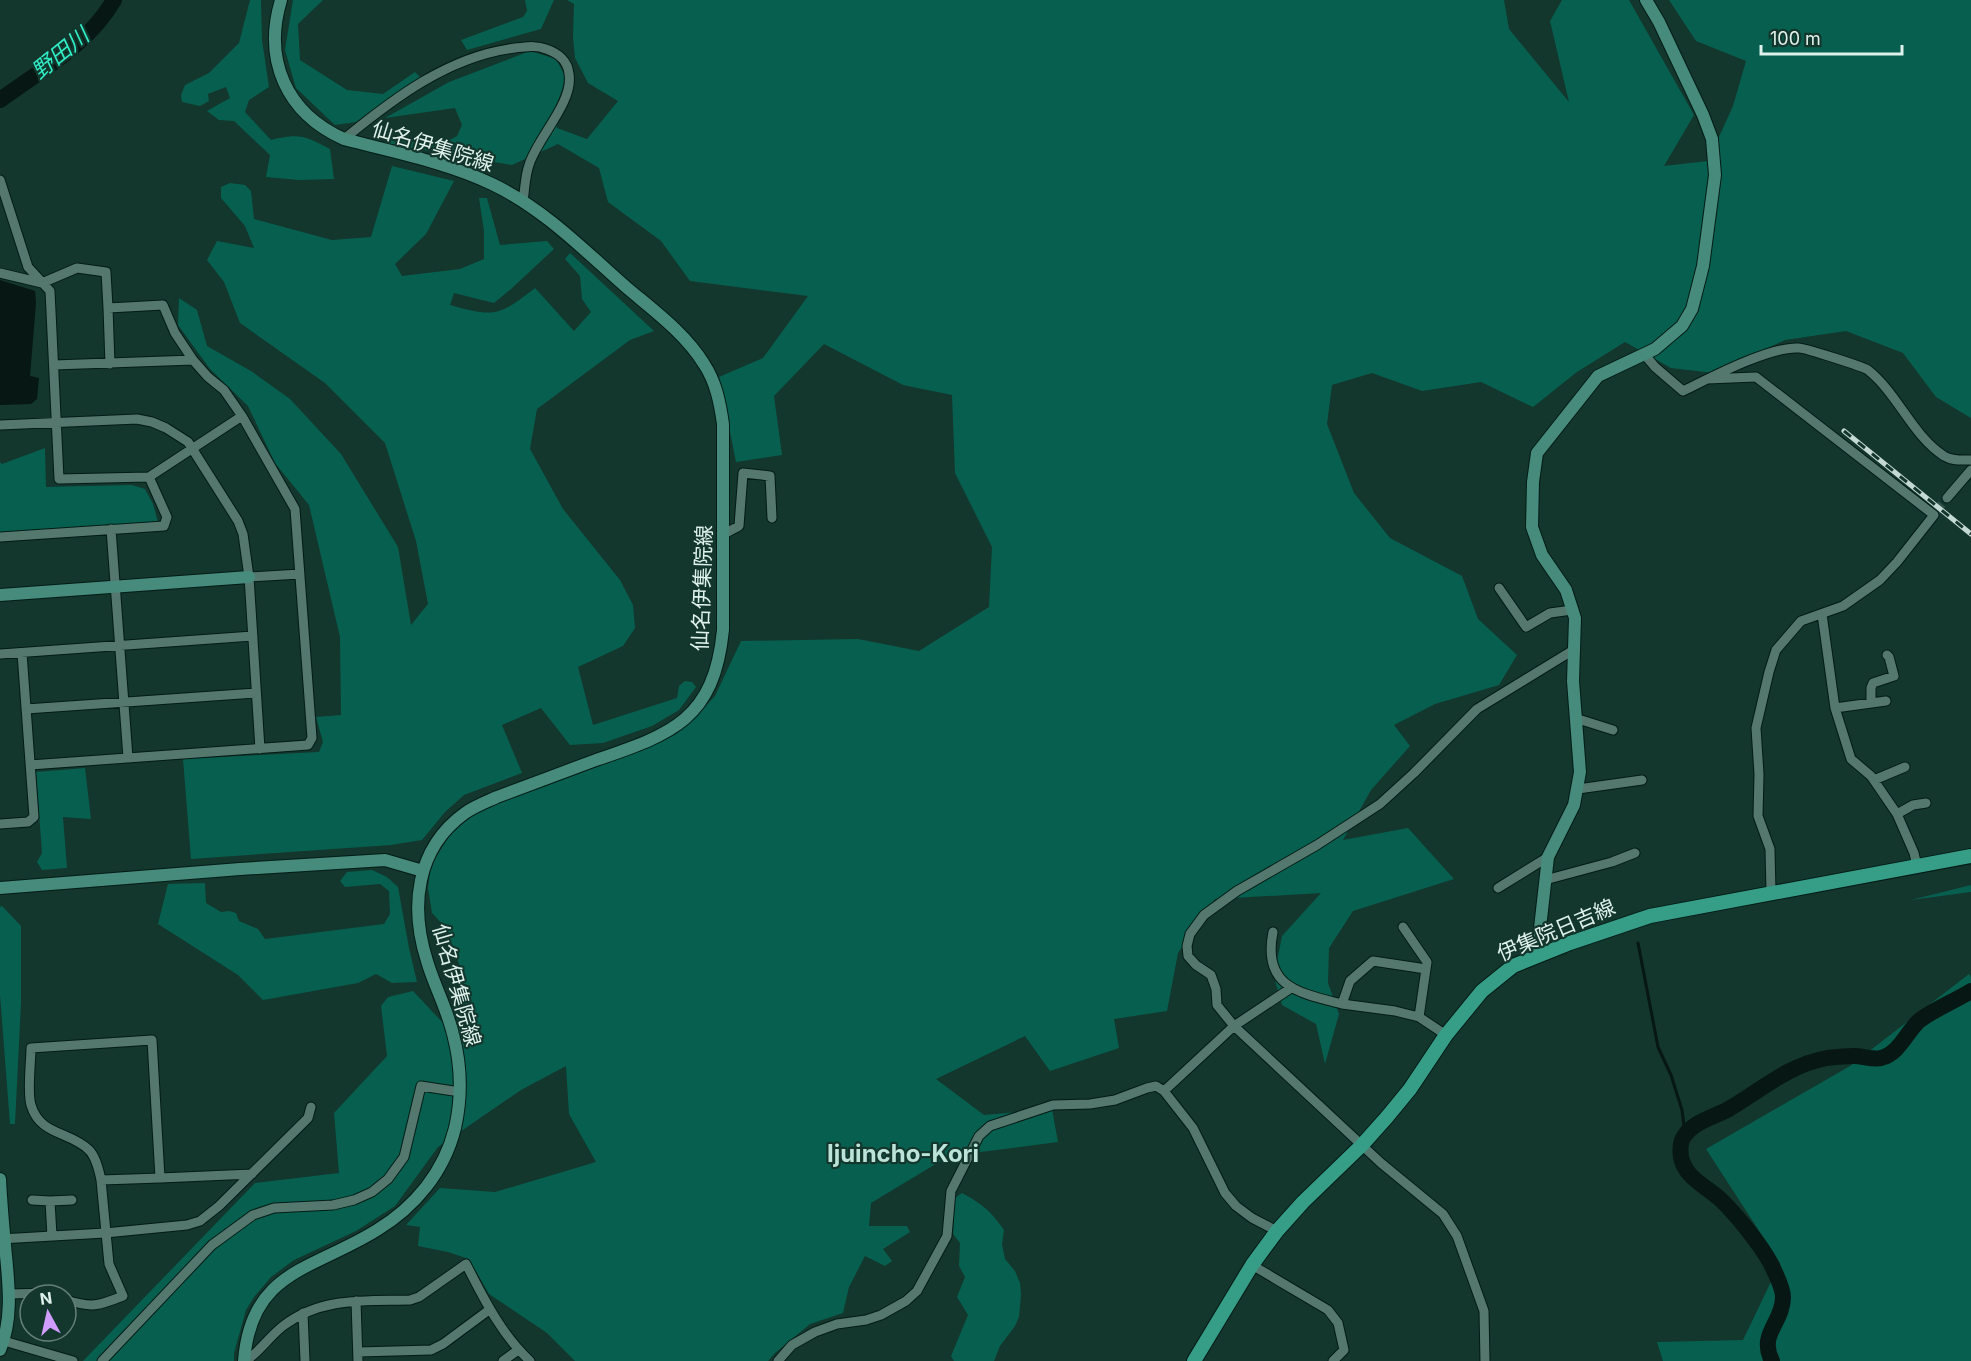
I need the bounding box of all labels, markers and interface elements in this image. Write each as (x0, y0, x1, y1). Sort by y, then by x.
scale bar (1761, 18, 1902, 56)
water label: 野田川 (26, 21, 95, 84)
text: 100 m (1770, 28, 1821, 49)
street label: 仙名伊集院線 (369, 116, 497, 176)
street label: 仙名伊集院線 (687, 525, 717, 651)
street label: 伊集院日吉線 (1493, 894, 1619, 966)
street label: 仙名伊集院線 (428, 921, 486, 1049)
district label: Ijuincho-Kori (827, 1139, 979, 1168)
north arrow (18, 1283, 78, 1343)
text: N (38, 1287, 53, 1309)

